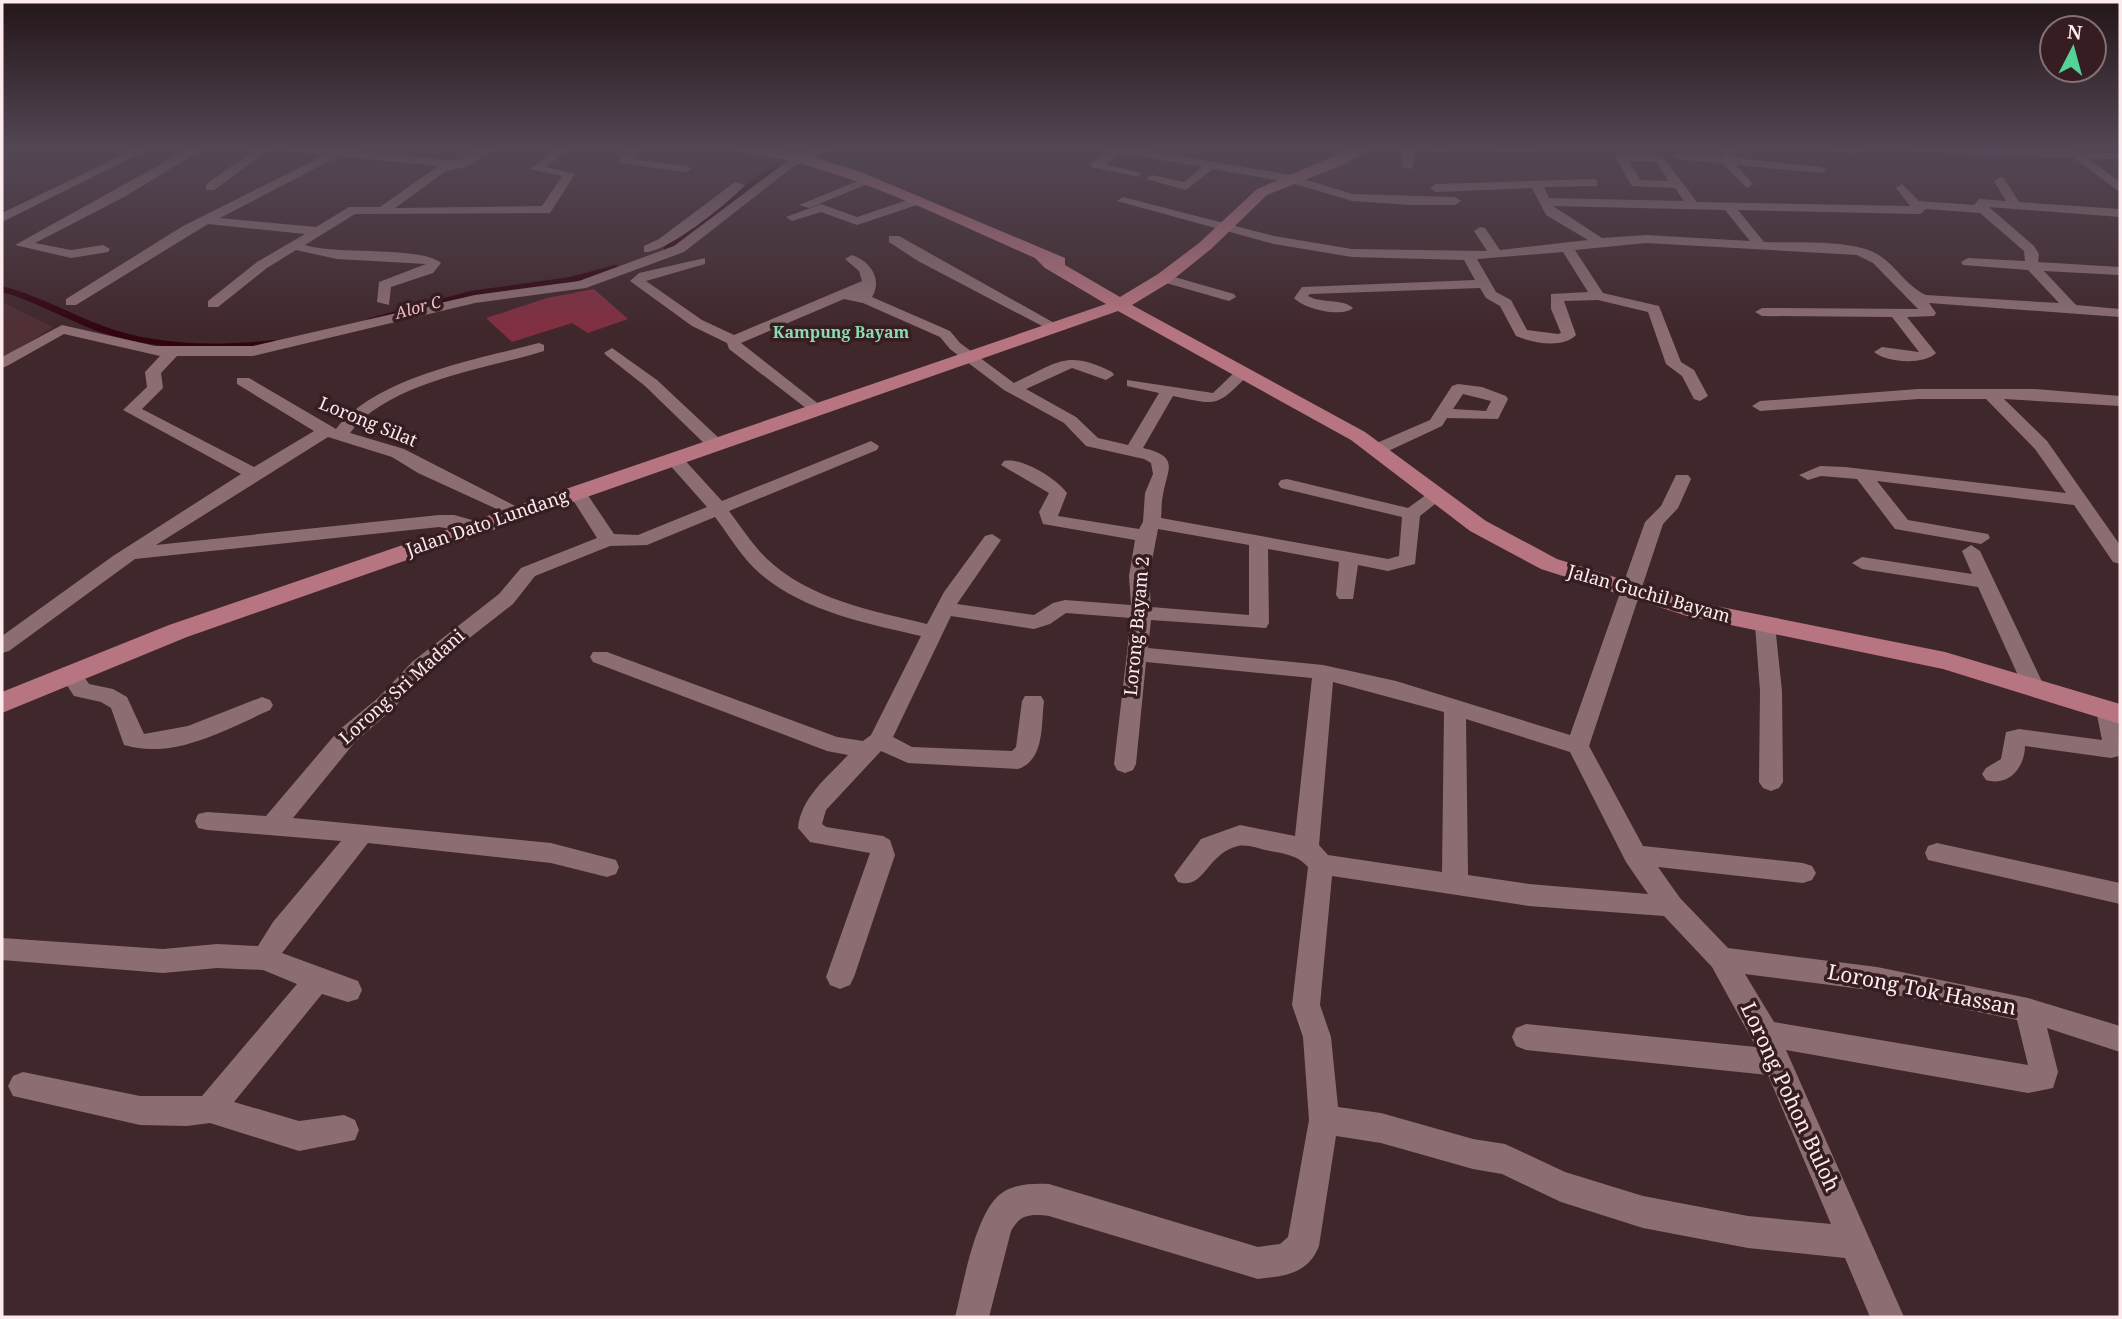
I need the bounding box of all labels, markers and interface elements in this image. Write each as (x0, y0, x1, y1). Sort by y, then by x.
north arrow (2038, 14, 2108, 84)
text: N (2066, 18, 2084, 46)
water label: Alor C (391, 290, 444, 324)
district label: Kampung Bayam (773, 321, 910, 343)
street label: Lorong Silat (316, 390, 421, 452)
street label: Jalan Dato Lundang (401, 483, 571, 561)
street label: Lorong Bayam 2 (1118, 555, 1154, 697)
street label: Jalan Guchil Bayam (1564, 558, 1733, 628)
street label: Lorong Sri Madani (334, 623, 469, 749)
street label: Lorong Tok Hassan (1825, 957, 2019, 1021)
street label: Lorong Pohon Buloh (1735, 997, 1847, 1196)

